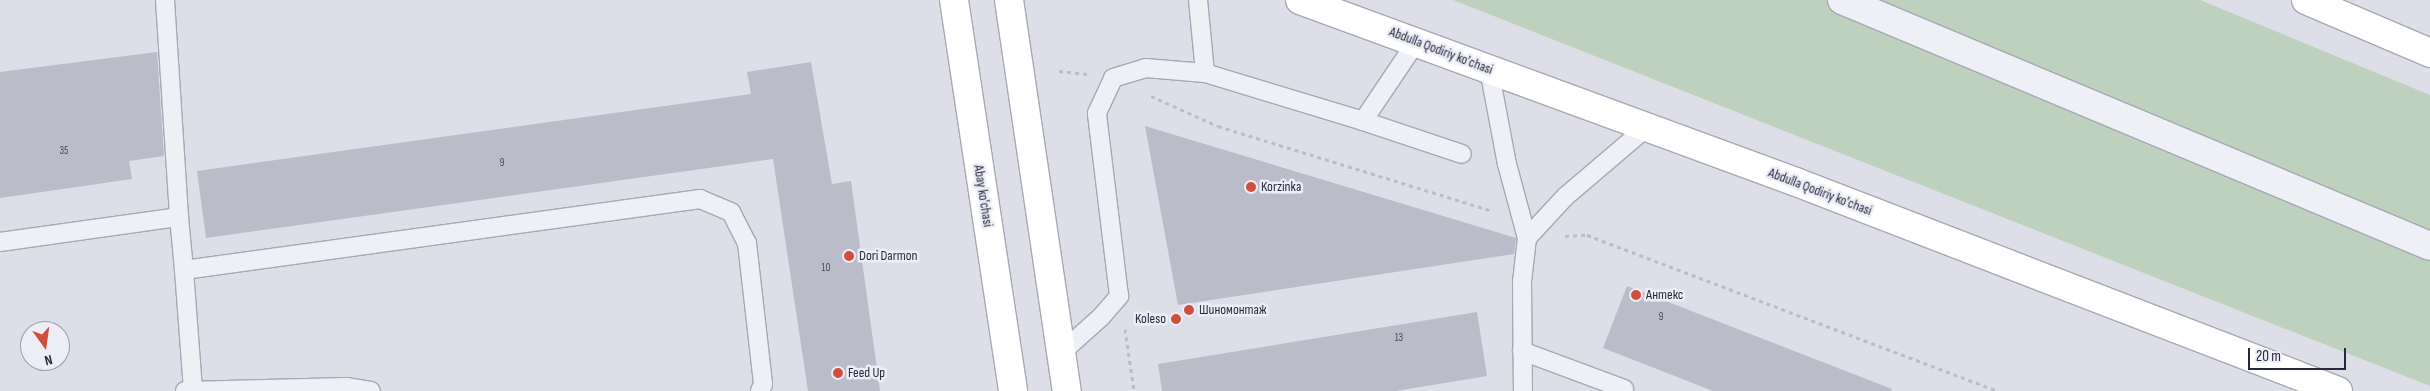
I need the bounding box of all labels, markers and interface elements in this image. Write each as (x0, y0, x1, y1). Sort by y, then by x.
street label: Abdulla Qodiriy ko'chasi (1387, 24, 1495, 78)
house number: 35 (59, 144, 69, 158)
house number: 9 (500, 156, 504, 170)
street label: Abay ko'chasi (970, 164, 996, 228)
street label: Abdulla Qodiriy ko'chasi (1766, 165, 1874, 219)
place label: Korzinka (1261, 179, 1301, 195)
marker: Korzinka (1245, 181, 1257, 193)
place label: Dori Darmon (859, 248, 918, 264)
marker: Dori Darmon (843, 250, 855, 262)
house number: 10 (822, 261, 830, 275)
place label: Антекс (1646, 287, 1683, 303)
marker: Антекс (1630, 289, 1642, 301)
place label: Шиномонтаж (1199, 302, 1267, 318)
marker: Шиномонтаж (1183, 304, 1195, 316)
house number: 9 (1659, 310, 1663, 324)
place label: Koleso (1135, 311, 1166, 327)
marker: Koleso (1170, 313, 1182, 325)
north arrow (20, 321, 70, 371)
house number: 13 (1395, 331, 1403, 345)
scale bar (2250, 338, 2348, 370)
text: 20 m (2256, 347, 2281, 366)
text: N (43, 351, 54, 369)
place label: Feed Up (848, 365, 885, 381)
marker: Feed Up (832, 367, 844, 379)

